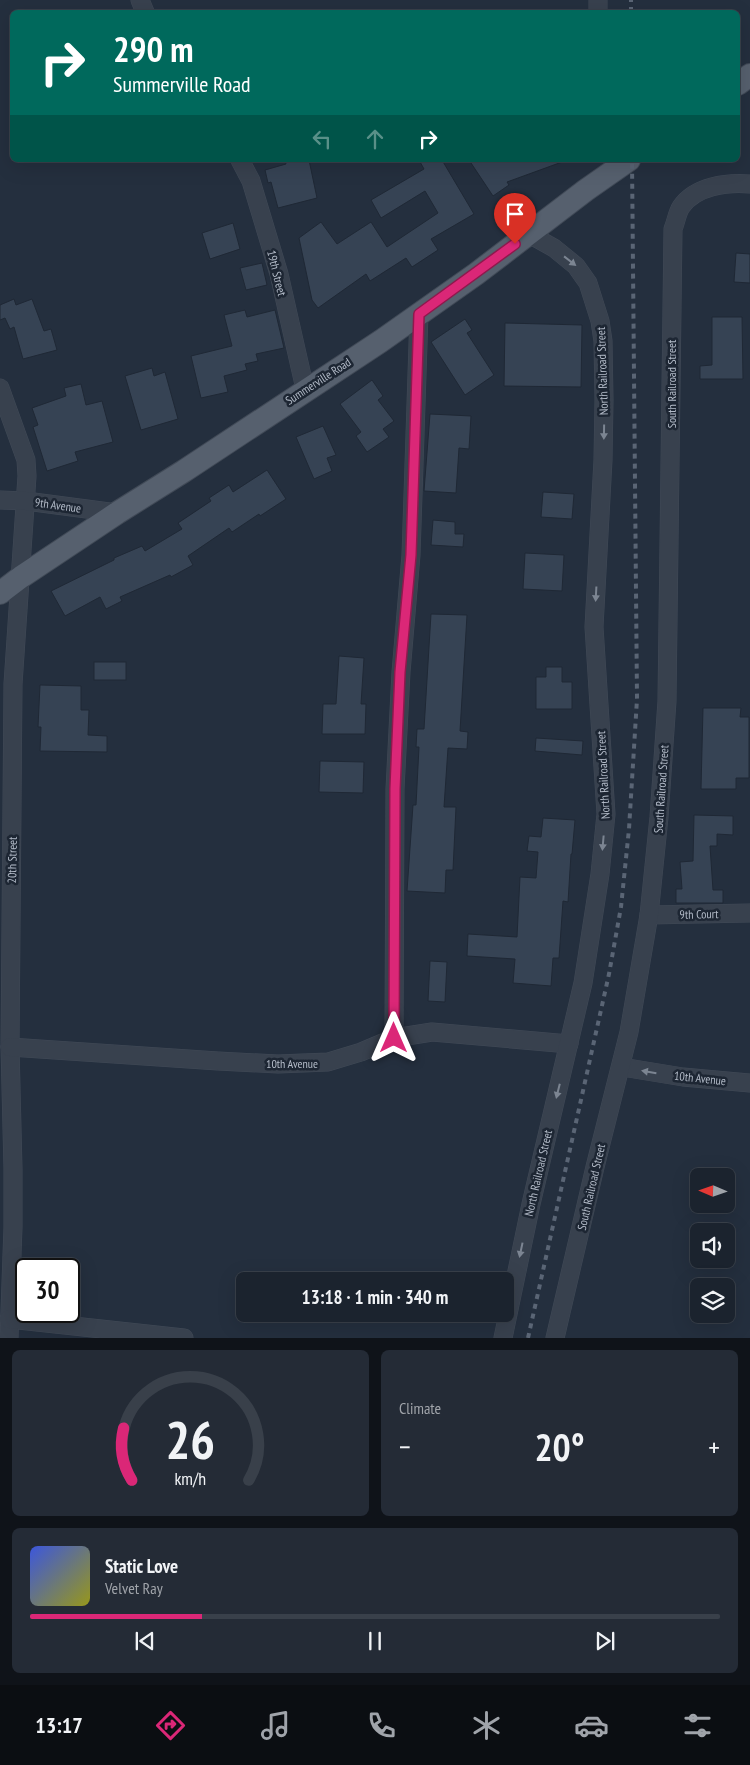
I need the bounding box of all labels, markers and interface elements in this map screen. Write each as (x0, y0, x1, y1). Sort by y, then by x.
text: 290 m (113, 26, 194, 72)
icon: right (30, 30, 95, 95)
text: Summerville Road (113, 70, 251, 98)
icon: left (308, 125, 336, 153)
icon: ahead (361, 125, 389, 153)
icon: right (414, 125, 442, 153)
pin (494, 193, 536, 244)
icon: arrive (501, 200, 529, 228)
street label: 19th Street (264, 248, 290, 298)
one-way arrow (563, 255, 576, 266)
street label: North Railroad Street (593, 326, 611, 415)
street label: South Railroad Street (664, 339, 679, 428)
street label: Summerville Road (282, 354, 354, 408)
one-way arrow (600, 424, 608, 440)
street label: 9th Avenue (34, 494, 82, 516)
one-way arrow (591, 586, 599, 602)
street label: North Railroad Street (593, 730, 613, 819)
street label: South Railroad Street (650, 744, 672, 834)
street label: 20th Street (4, 836, 20, 884)
one-way arrow (599, 836, 607, 852)
street label: 9th Court (679, 906, 719, 922)
position arrow (367, 1011, 419, 1063)
street label: 10th Avenue (266, 1056, 318, 1071)
one-way arrow (641, 1067, 657, 1075)
street label: 10th Avenue (673, 1068, 727, 1088)
one-way arrow (554, 1084, 562, 1099)
street label: North Railroad Street (521, 1128, 555, 1218)
street label: South Railroad Street (574, 1142, 608, 1232)
north arrow (690, 1168, 735, 1212)
map controls (690, 1168, 735, 1323)
button: sound (690, 1223, 735, 1268)
one-way arrow (517, 1242, 525, 1257)
speed limit sign: 30 (15, 1258, 80, 1323)
button: layers (690, 1278, 735, 1323)
text: 13:18 · 1 min · 340 m (302, 1285, 448, 1309)
text: Climate (399, 1398, 441, 1418)
text: 26 (166, 1406, 215, 1473)
text: 20° (534, 1422, 585, 1471)
text: − (399, 1428, 411, 1465)
text: + (708, 1428, 720, 1465)
text: km/h (175, 1467, 206, 1490)
text: Static Love (105, 1554, 178, 1578)
text: Velvet Ray (105, 1578, 163, 1598)
icon: previous (131, 1627, 159, 1655)
icon: pause (361, 1627, 389, 1655)
icon: next (591, 1627, 619, 1655)
icon: directions (153, 1708, 188, 1743)
icon: music (258, 1708, 293, 1743)
icon: phone (364, 1708, 399, 1743)
icon: climate (469, 1708, 504, 1743)
icon: car (574, 1708, 609, 1743)
icon: filters (680, 1708, 715, 1743)
text: 13:17 (35, 1711, 83, 1739)

